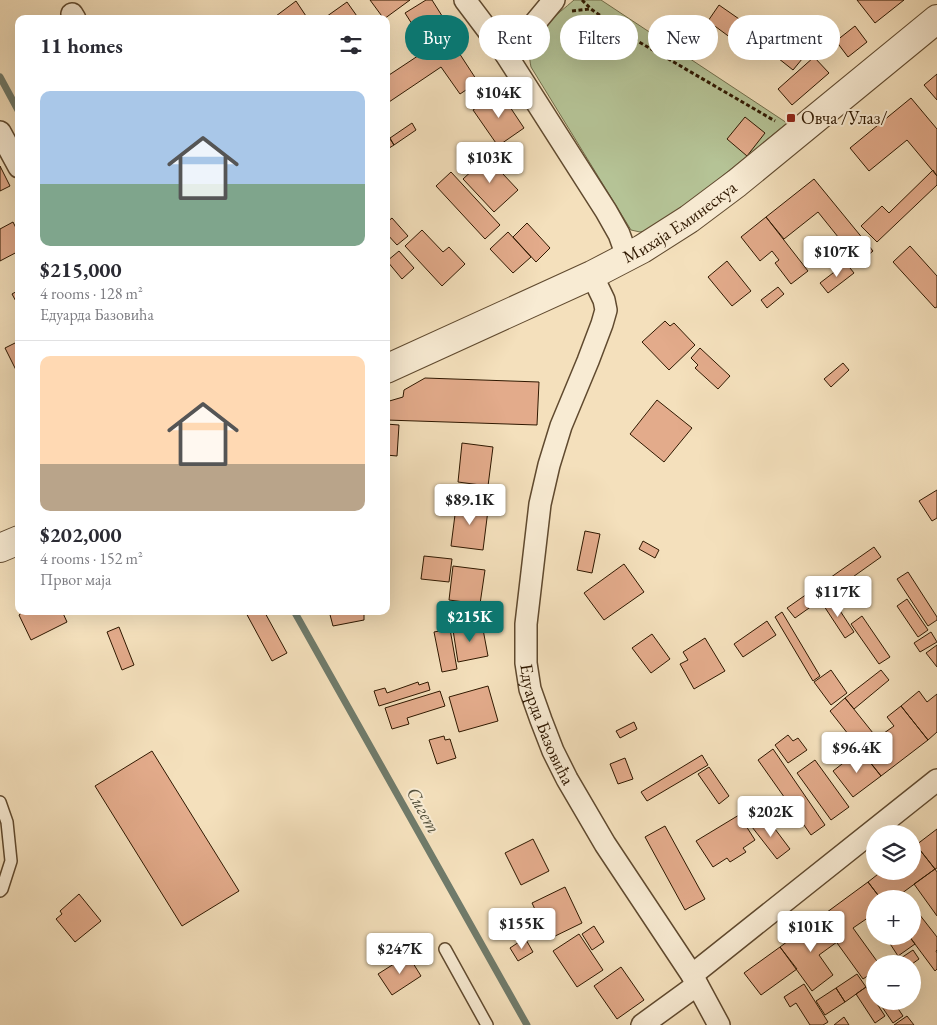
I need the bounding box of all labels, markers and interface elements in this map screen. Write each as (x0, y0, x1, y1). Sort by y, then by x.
chip: Buy (405, 15, 469, 60)
chip: Rent (479, 15, 550, 60)
chip: Filters (560, 15, 638, 60)
chip: New (648, 15, 718, 60)
chip: Apartment (728, 15, 840, 60)
icon: filters (337, 31, 365, 59)
text: 11 homes (40, 32, 123, 59)
pin: $104K (464, 76, 534, 119)
text: $104K (477, 82, 521, 103)
place label: Овча /Улаз/ (801, 106, 888, 129)
marker: Овча /Улаз/ (785, 112, 797, 124)
icon: home (158, 123, 248, 213)
pin: $103K (455, 142, 525, 184)
text: $103K (468, 147, 512, 168)
street label: Михаја Еминескуа (619, 175, 742, 268)
pin: $107K (802, 236, 872, 278)
text: $107K (815, 241, 859, 262)
text: $215,000 (40, 256, 122, 283)
text: 4 rooms · 128 m² (40, 283, 143, 304)
text: Едуарда Базовића (40, 304, 154, 325)
icon: home (158, 389, 248, 479)
pin: $89.1K (429, 484, 511, 526)
text: $89.1K (446, 489, 494, 510)
text: $202,000 (40, 521, 122, 548)
text: 4 rooms · 152 m² (40, 548, 143, 569)
text: Првог маја (40, 569, 111, 590)
pin: $117K (803, 576, 873, 618)
text: $117K (816, 581, 860, 602)
pin: $215K (435, 600, 505, 643)
text: $215K (448, 606, 492, 627)
street label: Едуарда Базовића (515, 662, 580, 790)
pin: $96.4K (816, 732, 898, 774)
text: $96.4K (833, 737, 881, 758)
water label: Сигет (401, 783, 446, 838)
pin: $202K (736, 796, 806, 838)
text: $202K (749, 801, 793, 822)
map controls (866, 825, 921, 1010)
button: layers (866, 825, 921, 880)
button: + (866, 890, 921, 945)
pin: $155K (487, 908, 557, 950)
pin: $101K (776, 910, 846, 953)
text: $155K (500, 913, 544, 934)
text: $101K (789, 916, 833, 937)
pin: $247K (365, 932, 435, 975)
text: $247K (378, 938, 422, 959)
button: − (866, 955, 921, 1010)

